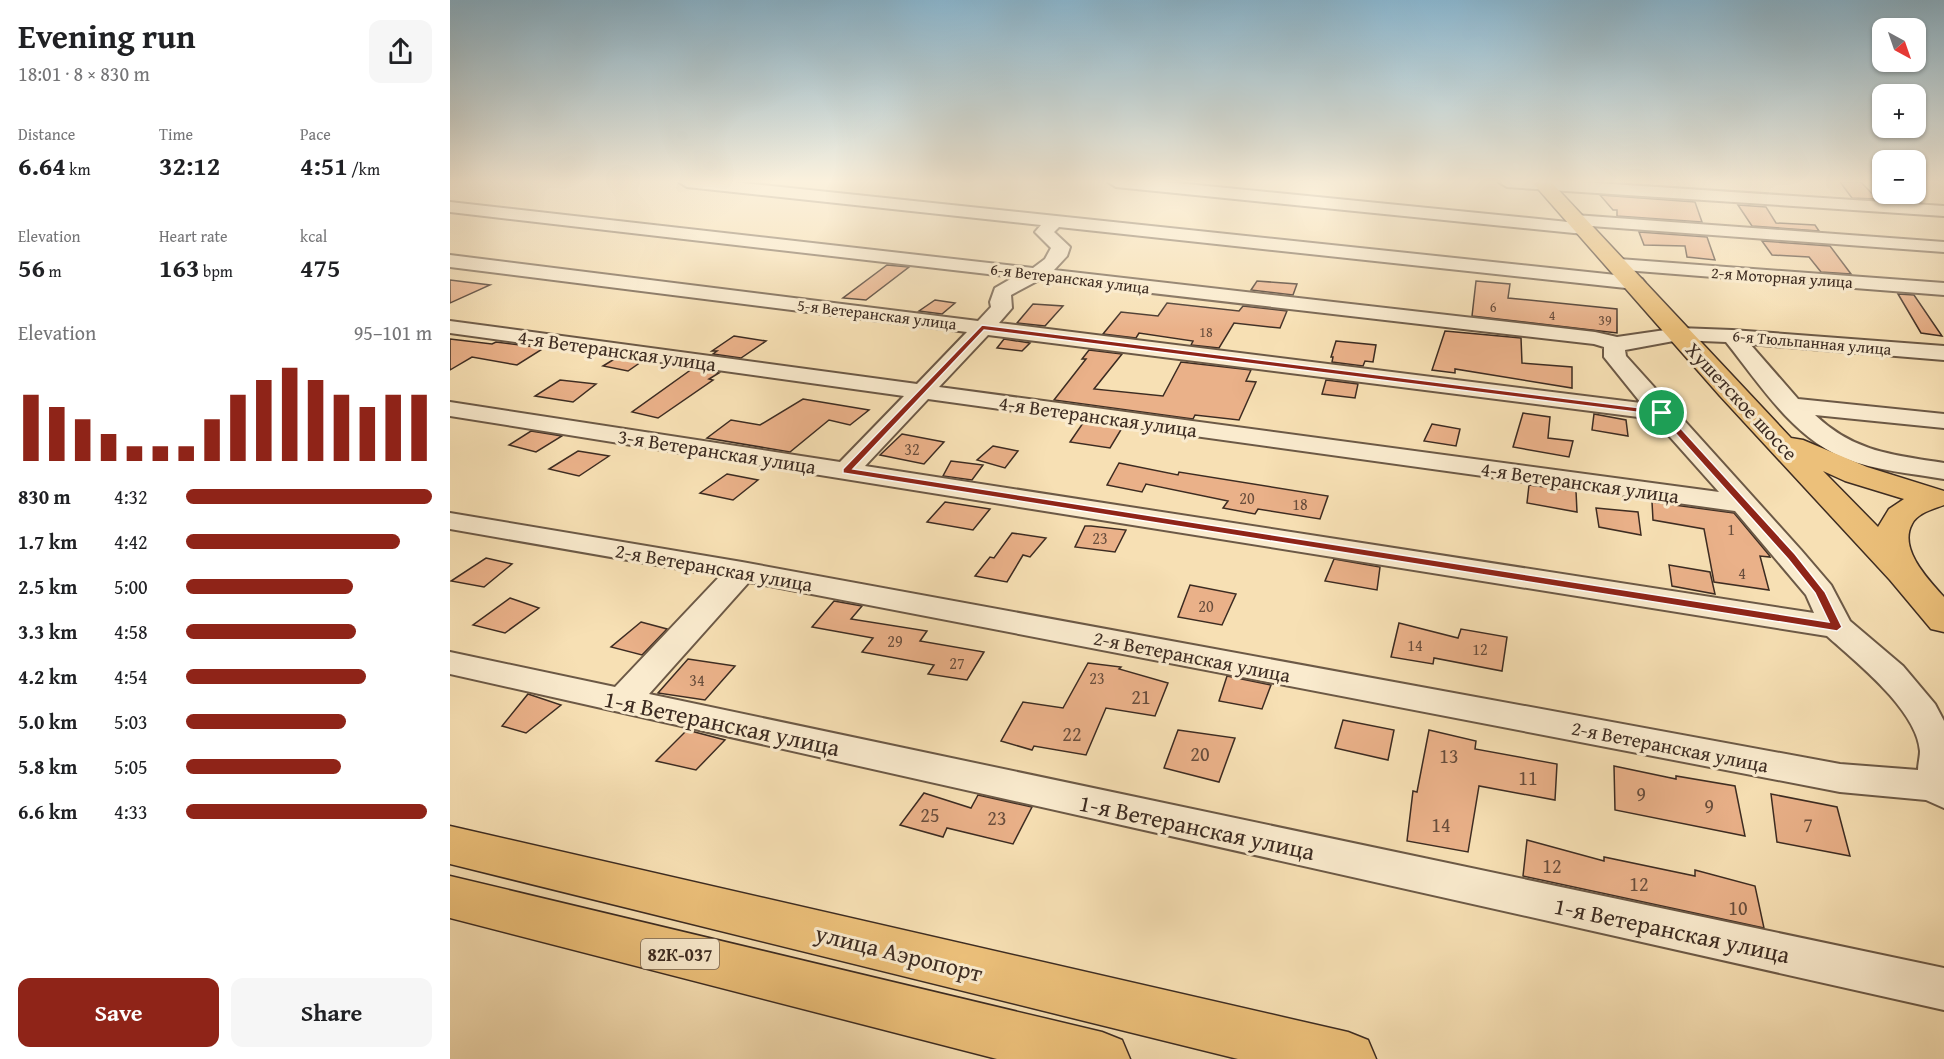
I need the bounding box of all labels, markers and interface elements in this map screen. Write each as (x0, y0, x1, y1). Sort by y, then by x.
text: Evening run (18, 12, 195, 60)
north arrow (1872, 18, 1926, 72)
map controls (1872, 18, 1926, 204)
button: share (369, 20, 432, 83)
text: 18:01 · 8 × 830 m (18, 59, 150, 88)
button: + (1872, 84, 1926, 138)
text: Distance (18, 122, 75, 146)
text: Time (159, 122, 193, 146)
text: Pace (300, 122, 331, 146)
text: 6.64 (18, 146, 66, 185)
text: 32:12 (159, 146, 220, 185)
text: 4:51 (300, 146, 348, 185)
button: − (1872, 150, 1926, 204)
text: km (66, 157, 90, 181)
text: /km (348, 157, 380, 181)
text: Elevation (18, 224, 81, 248)
text: Heart rate (159, 224, 228, 248)
text: kcal (300, 224, 327, 248)
text: 56 (18, 248, 45, 287)
text: 163 (159, 248, 199, 287)
text: 475 (300, 248, 340, 287)
street label: 6-я Ветеранская улица (989, 256, 1151, 300)
text: m (45, 259, 62, 283)
text: bpm (199, 259, 233, 283)
street label: 2-я Моторная улица (1710, 260, 1854, 294)
street label: 5-я Ветеранская улица (796, 292, 958, 336)
house number: 6 (1490, 297, 1497, 317)
house number: 4 (1549, 305, 1556, 325)
house number: 39 (1598, 310, 1612, 330)
text: Elevation (18, 318, 96, 347)
text: 95–101 m (354, 318, 432, 347)
street label: 4-я Ветеранская улица (516, 322, 719, 378)
house number: 18 (1199, 322, 1213, 342)
street label: 6-я Тюльпанная улица (1732, 323, 1893, 361)
street label: Хушетское шоссе (1679, 335, 1805, 467)
pin (1636, 387, 1687, 438)
street label: 4-я Ветеранская улица (997, 388, 1200, 444)
icon: arrive (1645, 396, 1678, 429)
street label: 3-я Ветеранская улица (616, 421, 819, 481)
house number: 32 (904, 437, 920, 461)
street label: 4-я Ветеранская улица (1479, 454, 1682, 510)
text: 830 m (18, 482, 71, 511)
text: 4:32 (114, 482, 148, 511)
house number: 20 (1239, 486, 1255, 510)
house number: 18 (1292, 492, 1308, 516)
house number: 1 (1727, 517, 1735, 541)
house number: 23 (1092, 526, 1108, 550)
text: 1.7 km (18, 527, 77, 556)
text: 4:42 (114, 527, 148, 556)
street label: 2-я Ветеранская улица (613, 535, 816, 599)
house number: 4 (1738, 561, 1746, 585)
text: 2.5 km (18, 572, 77, 601)
text: 5:00 (114, 572, 148, 601)
house number: 20 (1198, 594, 1214, 618)
text: 3.3 km (18, 617, 77, 646)
text: 4:58 (114, 617, 148, 646)
street label: 2-я Ветеранская улица (1091, 623, 1293, 689)
house number: 29 (887, 629, 903, 653)
house number: 14 (1407, 633, 1423, 657)
house number: 12 (1472, 637, 1488, 661)
house number: 27 (949, 651, 965, 675)
text: 4.2 km (18, 662, 77, 691)
text: 4:54 (114, 662, 148, 691)
house number: 23 (1089, 666, 1105, 690)
house number: 34 (689, 668, 705, 692)
street label: 1-я Ветеранская улица (601, 681, 844, 765)
house number: 21 (1131, 682, 1151, 711)
text: 5.0 km (18, 707, 77, 736)
text: 5:03 (114, 707, 148, 736)
street label: 2-я Ветеранская улица (1569, 713, 1771, 779)
house number: 22 (1062, 719, 1082, 748)
house number: 20 (1190, 739, 1210, 768)
house number: 13 (1439, 741, 1459, 770)
text: 5.8 km (18, 752, 77, 781)
text: 5:05 (114, 752, 148, 781)
house number: 11 (1518, 763, 1538, 792)
house number: 9 (1636, 779, 1646, 808)
street label: 1-я Ветеранская улица (1076, 785, 1319, 869)
house number: 9 (1704, 791, 1714, 820)
text: 6.6 km (18, 797, 77, 826)
text: 4:33 (114, 797, 148, 826)
house number: 25 (920, 800, 940, 829)
house number: 23 (987, 803, 1007, 832)
house number: 14 (1431, 810, 1451, 839)
house number: 7 (1803, 810, 1813, 839)
house number: 12 (1542, 851, 1562, 880)
house number: 12 (1629, 869, 1649, 898)
street label: 1-я Ветеранская улица (1551, 888, 1794, 972)
house number: 10 (1728, 893, 1748, 922)
street label: улица Аэропорт (811, 915, 987, 991)
road number: 82К-037 (641, 939, 719, 969)
button: Save (18, 978, 219, 1047)
button: Share (231, 978, 432, 1047)

